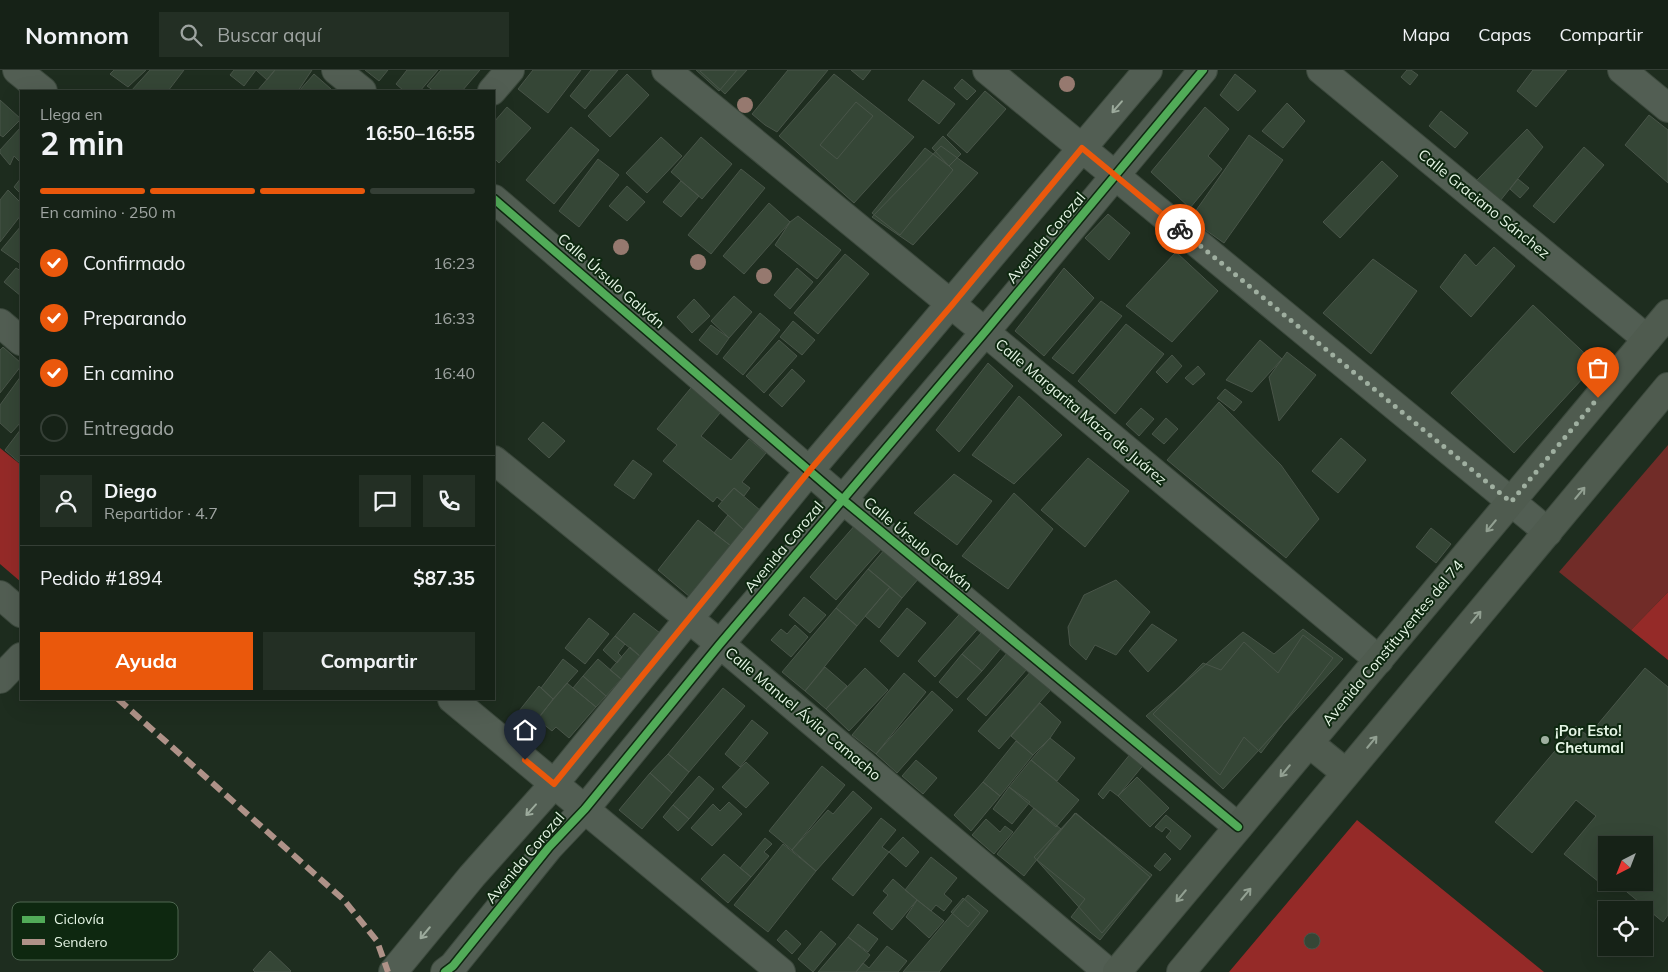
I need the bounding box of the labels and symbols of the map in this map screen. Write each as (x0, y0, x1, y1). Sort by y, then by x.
one-way arrow (1111, 100, 1122, 113)
street label: Calle Graciano Sánchez (1415, 145, 1554, 263)
street label: Avenida Corozal (1002, 188, 1089, 287)
courier (1155, 204, 1205, 254)
street label: Calle Úrsulo Galván (554, 229, 669, 332)
street label: Calle Margarita Maza de Juárez (992, 334, 1171, 489)
pin (1577, 347, 1619, 398)
one-way arrow (1574, 486, 1586, 499)
street label: Calle Úrsulo Galván (860, 493, 977, 595)
street label: Avenida Corozal (740, 497, 827, 596)
one-way arrow (1486, 519, 1497, 532)
street label: Avenida Constituyentes del 74 (1318, 556, 1467, 729)
one-way arrow (1470, 611, 1482, 624)
street label: Calle Manuel Ávila Camacho (721, 643, 885, 784)
pin (504, 709, 546, 760)
place label: ¡Por Esto! Chetumal (1555, 721, 1624, 757)
marker: ¡Por Esto! Chetumal (1539, 734, 1551, 746)
one-way arrow (1366, 736, 1378, 749)
one-way arrow (1280, 765, 1291, 778)
one-way arrow (525, 803, 537, 816)
street label: Avenida Corozal (481, 808, 568, 907)
north arrow (1598, 836, 1652, 891)
one-way arrow (1240, 888, 1251, 901)
one-way arrow (1176, 889, 1187, 902)
legend (12, 902, 178, 960)
text: Ciclovía (54, 910, 104, 928)
one-way arrow (420, 926, 431, 939)
text: Sendero (54, 933, 108, 951)

